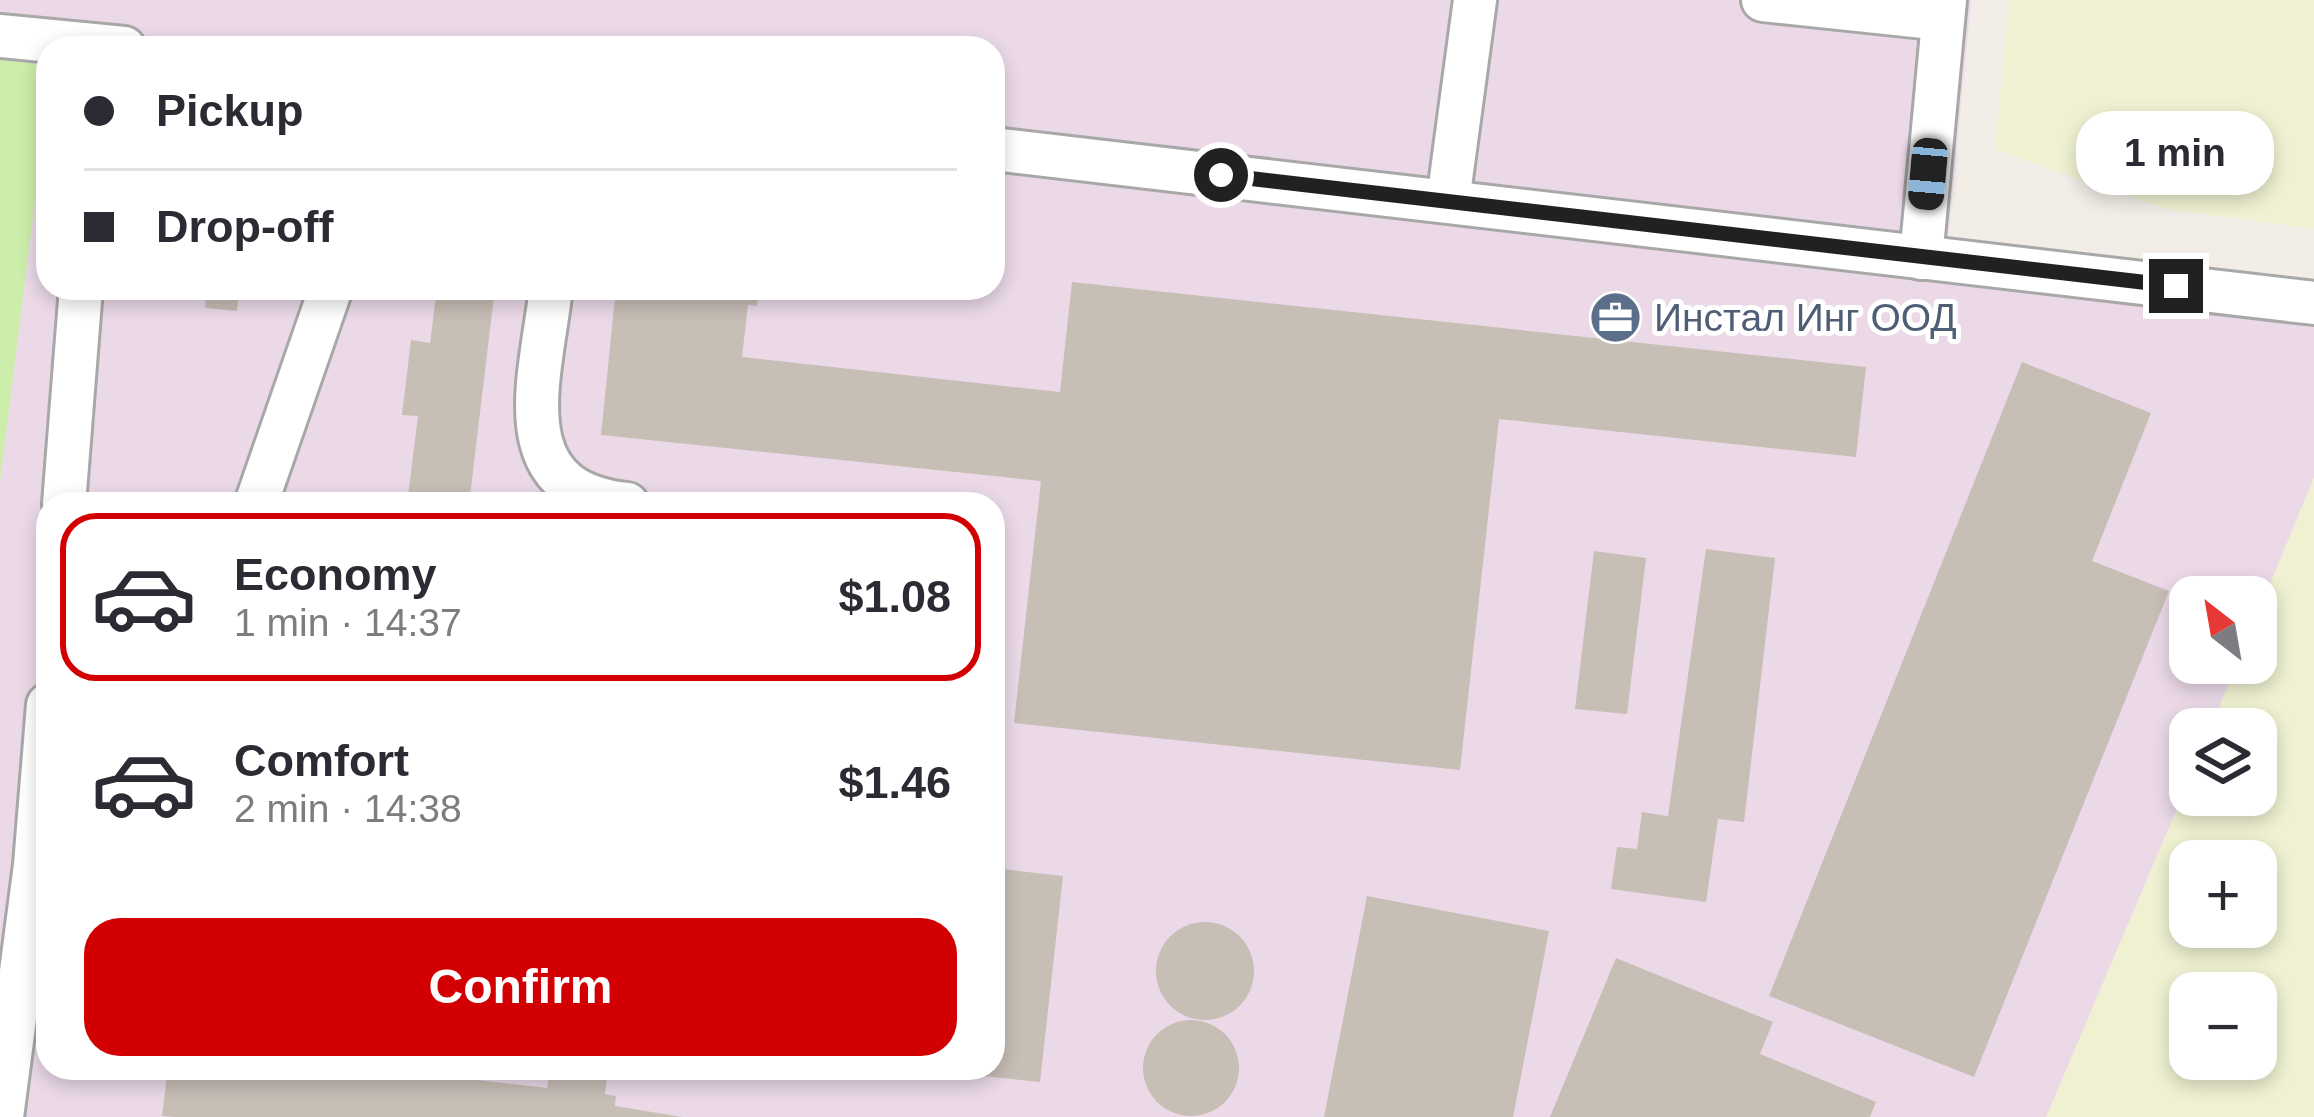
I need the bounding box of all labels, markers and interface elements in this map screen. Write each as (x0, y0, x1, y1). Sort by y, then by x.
text: Pickup (156, 85, 304, 136)
callout: 1 min (2077, 112, 2275, 196)
text: 1 min (2124, 131, 2226, 174)
car (1907, 137, 1949, 211)
route start (1194, 148, 1248, 202)
text: Drop-off (156, 201, 333, 252)
route end (2149, 259, 2203, 313)
office icon: Инстал Инг ООД (1587, 289, 1643, 345)
place label: Инстал Инг ООД (1654, 296, 1957, 339)
icon: car (90, 543, 198, 651)
text: Economy (234, 549, 437, 600)
text: $1.08 (838, 571, 951, 622)
north arrow (2169, 576, 2277, 684)
map controls (2169, 576, 2277, 1080)
text: 1 min · 14:37 (234, 601, 462, 644)
button: layers (2169, 708, 2277, 816)
icon: car (90, 729, 198, 837)
text: Comfort (234, 735, 409, 786)
text: $1.46 (838, 757, 951, 808)
text: 2 min · 14:38 (234, 787, 462, 830)
button: + (2169, 840, 2277, 948)
button: Confirm (84, 918, 957, 1056)
button: − (2169, 972, 2277, 1080)

